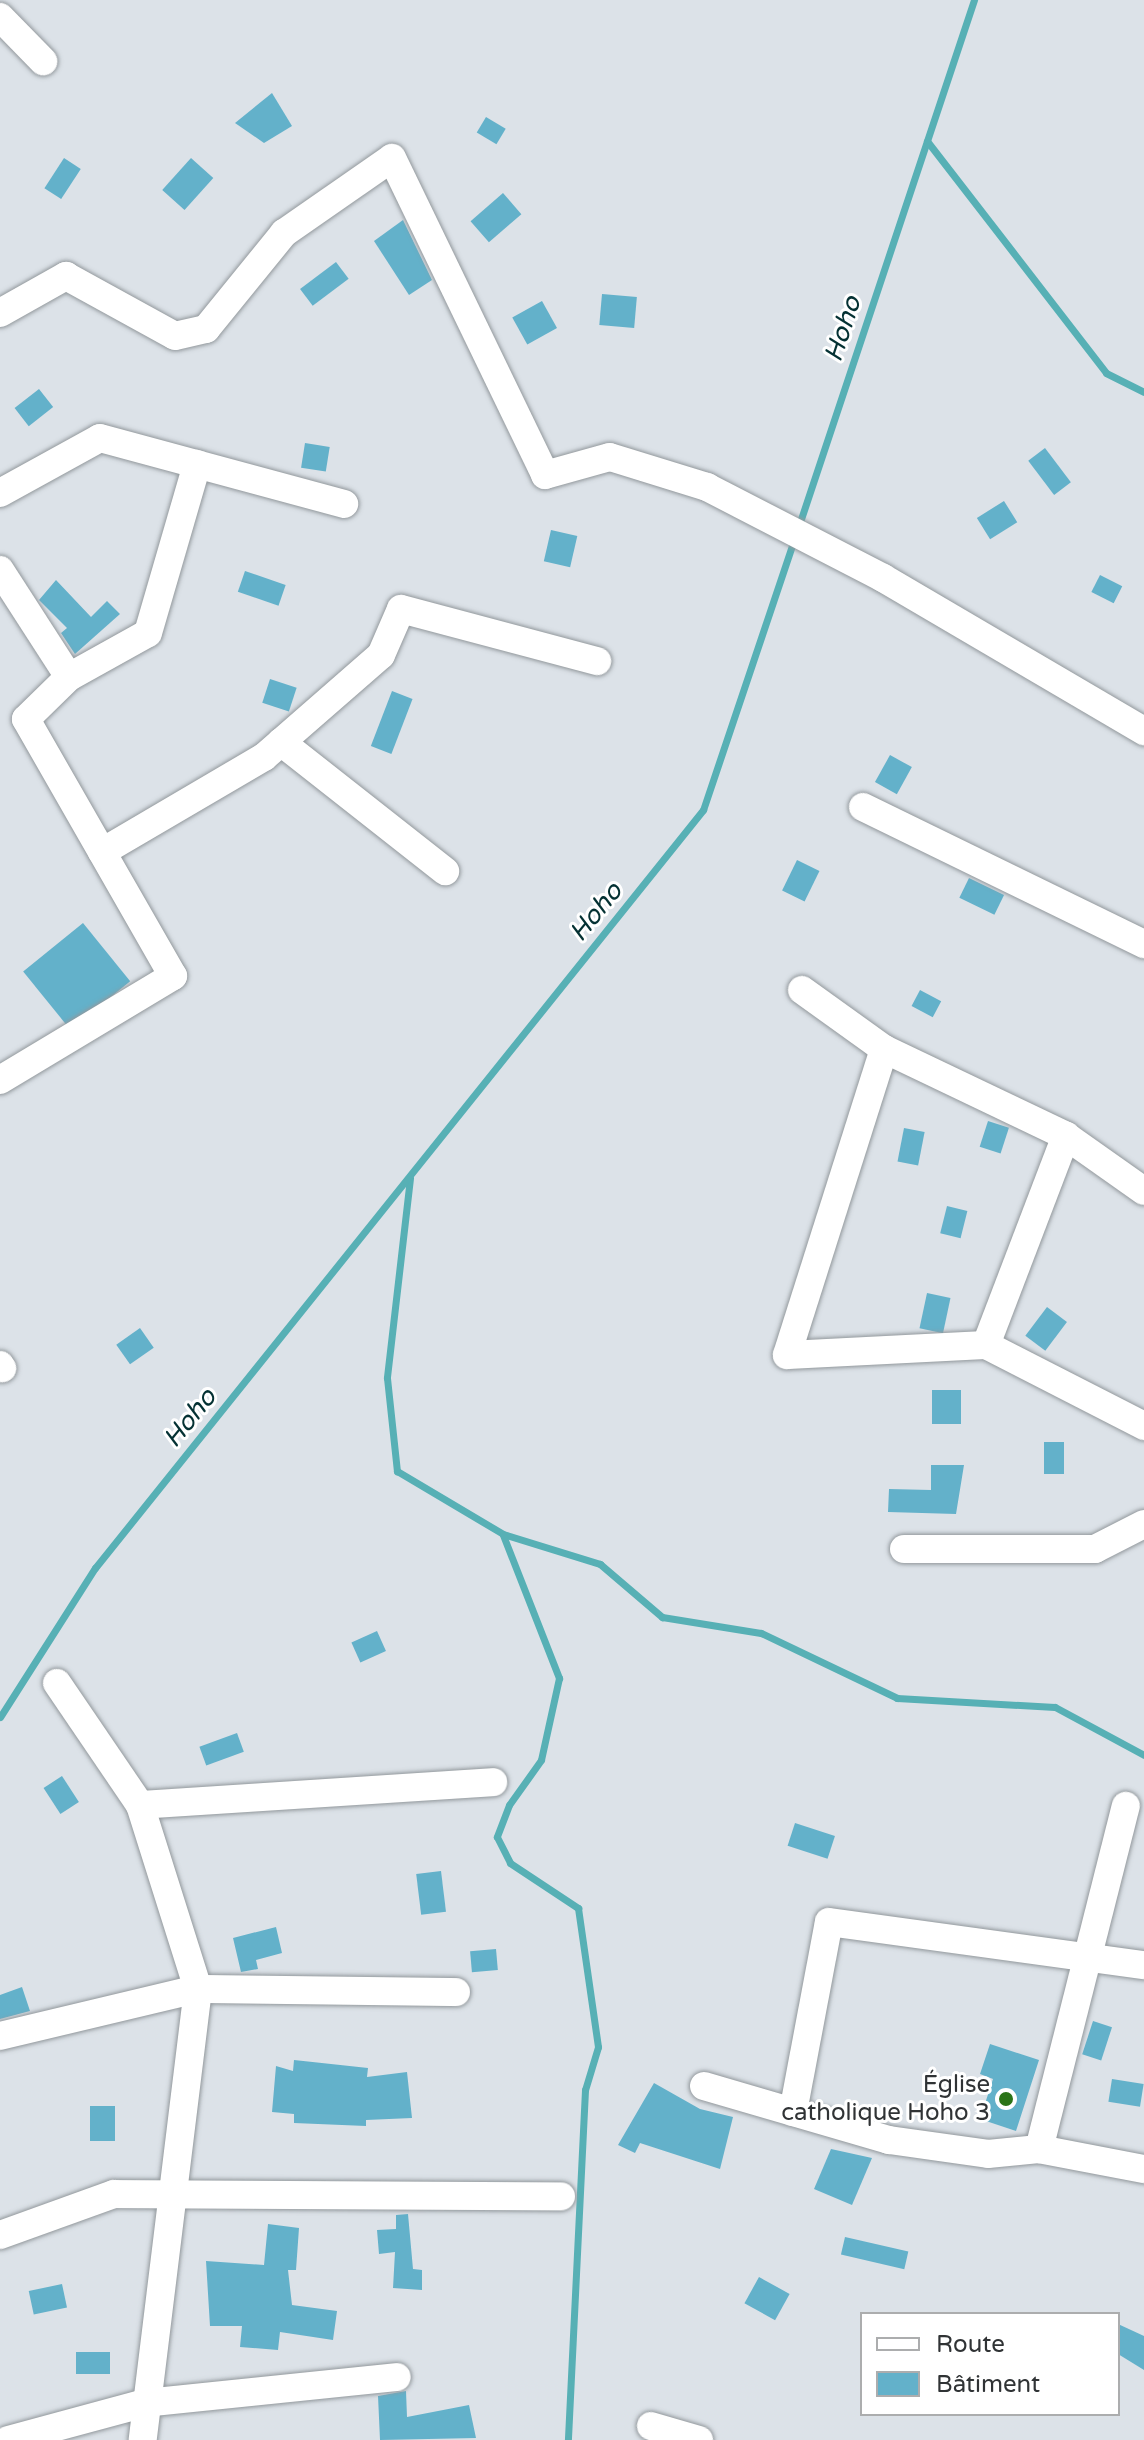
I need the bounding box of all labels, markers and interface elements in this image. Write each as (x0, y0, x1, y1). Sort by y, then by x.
water label: Hoho (818, 292, 868, 366)
water label: Hoho (563, 876, 629, 948)
water label: Hoho (157, 1382, 223, 1454)
place label: Église catholique Hoho 3 (781, 2071, 990, 2127)
marker: Église catholique Hoho 3 (997, 2090, 1015, 2108)
legend (860, 2312, 1120, 2416)
text: Route (936, 2330, 1005, 2359)
text: Bâtiment (936, 2370, 1040, 2399)

